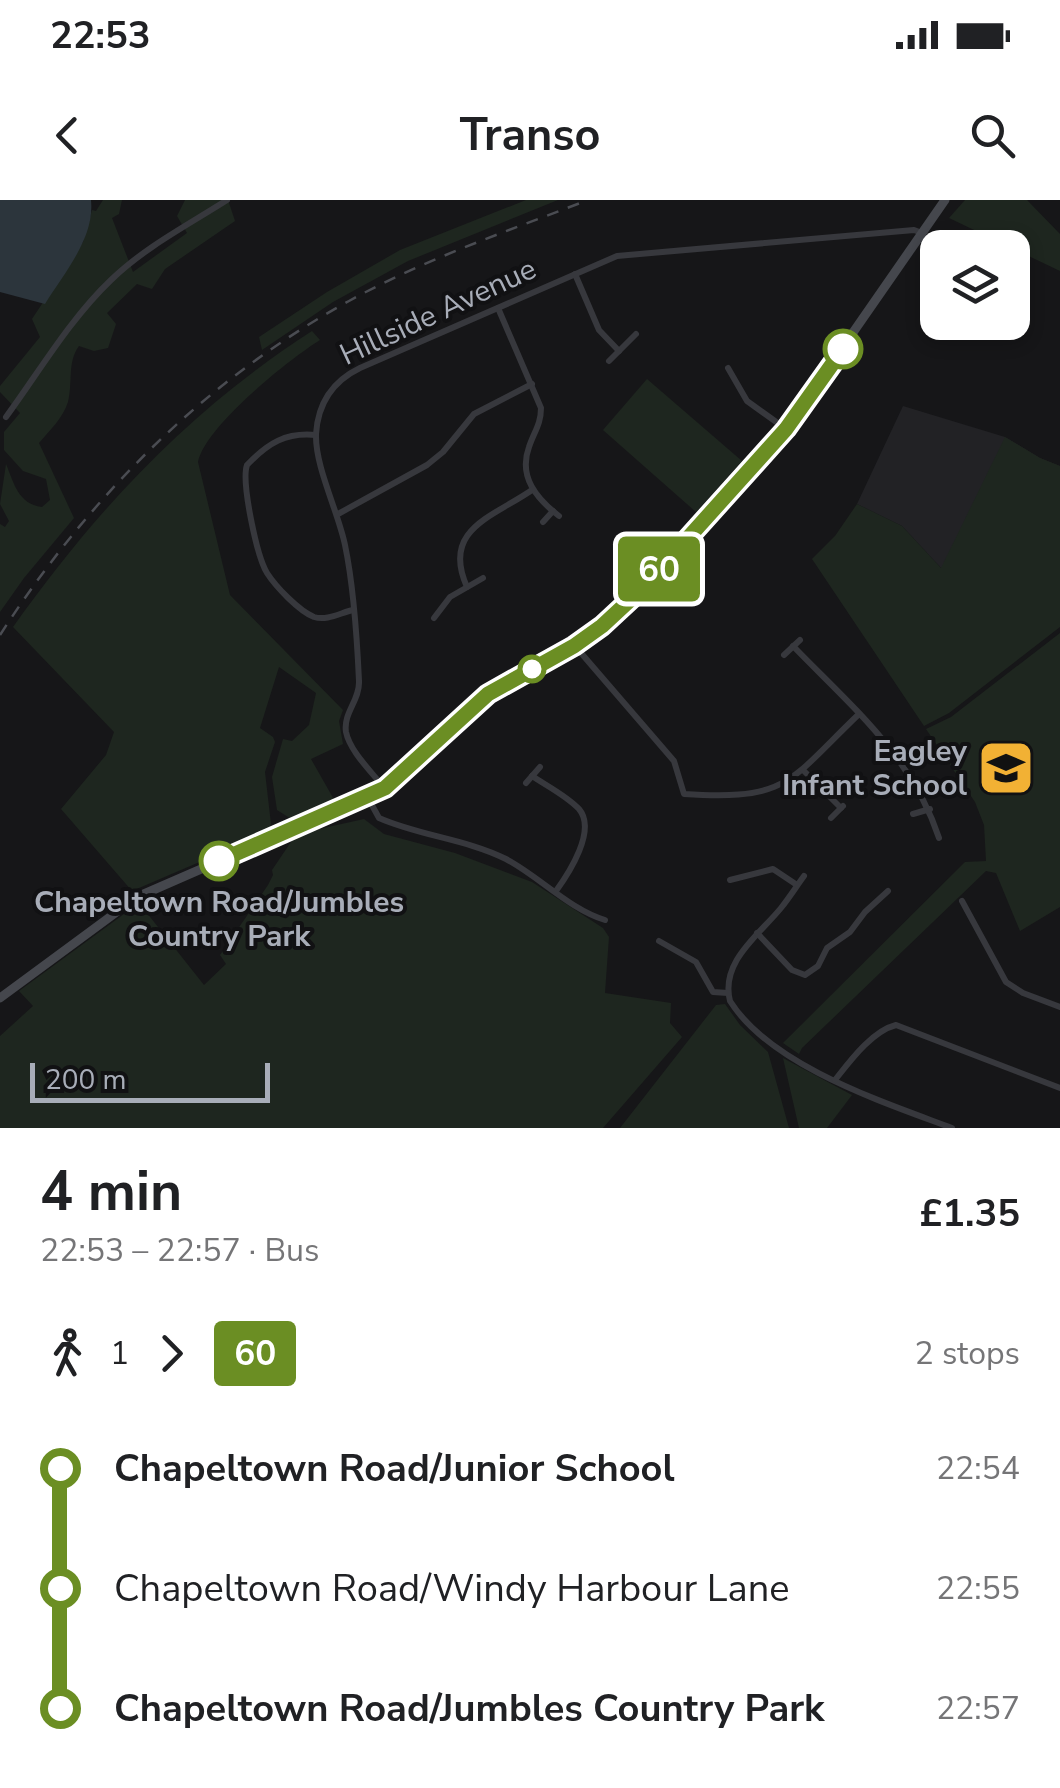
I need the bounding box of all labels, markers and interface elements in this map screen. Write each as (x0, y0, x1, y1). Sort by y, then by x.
text: 22:53 (50, 10, 151, 61)
text: Transo (460, 105, 600, 166)
icon: back (40, 108, 95, 163)
icon: search (965, 108, 1020, 163)
map controls (920, 230, 1030, 340)
button: layers (920, 230, 1030, 340)
street label: Hillside Avenue (333, 249, 543, 375)
unlabelled marker (824, 330, 862, 368)
line badge: 60 (614, 536, 704, 602)
text: 60 (638, 546, 680, 593)
unlabelled marker (519, 656, 545, 682)
place label: Eagley Infant School (782, 731, 967, 806)
school or university icon: Eagley Infant School (976, 738, 1036, 798)
marker: Chapeltown Road/Jumbles Country Park (200, 842, 238, 880)
place label: Chapeltown Road/Jumbles Country Park (34, 882, 404, 957)
scale bar (30, 1058, 270, 1103)
text: 200 m (45, 1061, 127, 1099)
text: 4 min (40, 1154, 182, 1229)
text: £1.35 (919, 1188, 1020, 1239)
text: 22:53 – 22:57 · Bus (40, 1229, 319, 1272)
icon: walk (40, 1326, 95, 1381)
icon: forward (144, 1326, 199, 1381)
text: 60 (234, 1330, 276, 1377)
text: 1 (110, 1332, 129, 1375)
text: 2 stops (914, 1332, 1020, 1375)
text: Chapeltown Road/Junior School (114, 1443, 675, 1494)
text: 22:54 (936, 1447, 1020, 1490)
text: Chapeltown Road/Windy Harbour Lane (114, 1563, 789, 1614)
text: 22:55 (936, 1567, 1020, 1610)
text: Chapeltown Road/Jumbles Country Park (114, 1683, 824, 1734)
text: 22:57 (936, 1687, 1020, 1730)

